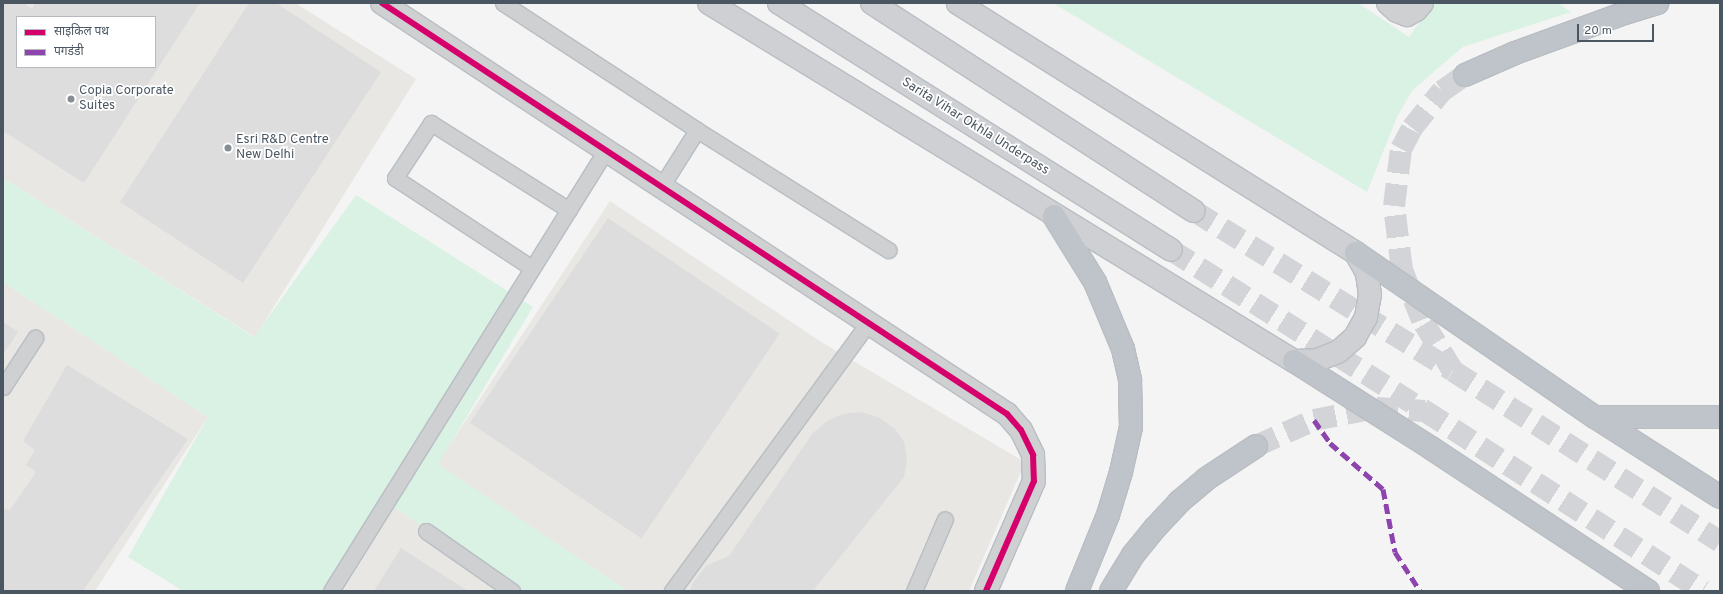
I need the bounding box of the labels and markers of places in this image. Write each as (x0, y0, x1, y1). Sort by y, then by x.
place label: Copia Corporate Suites (79, 84, 174, 115)
marker: Copia Corporate Suites (66, 94, 76, 104)
place label: Esri R&D Centre New Delhi (236, 133, 329, 164)
marker: Esri R&D Centre New Delhi (223, 143, 233, 153)

